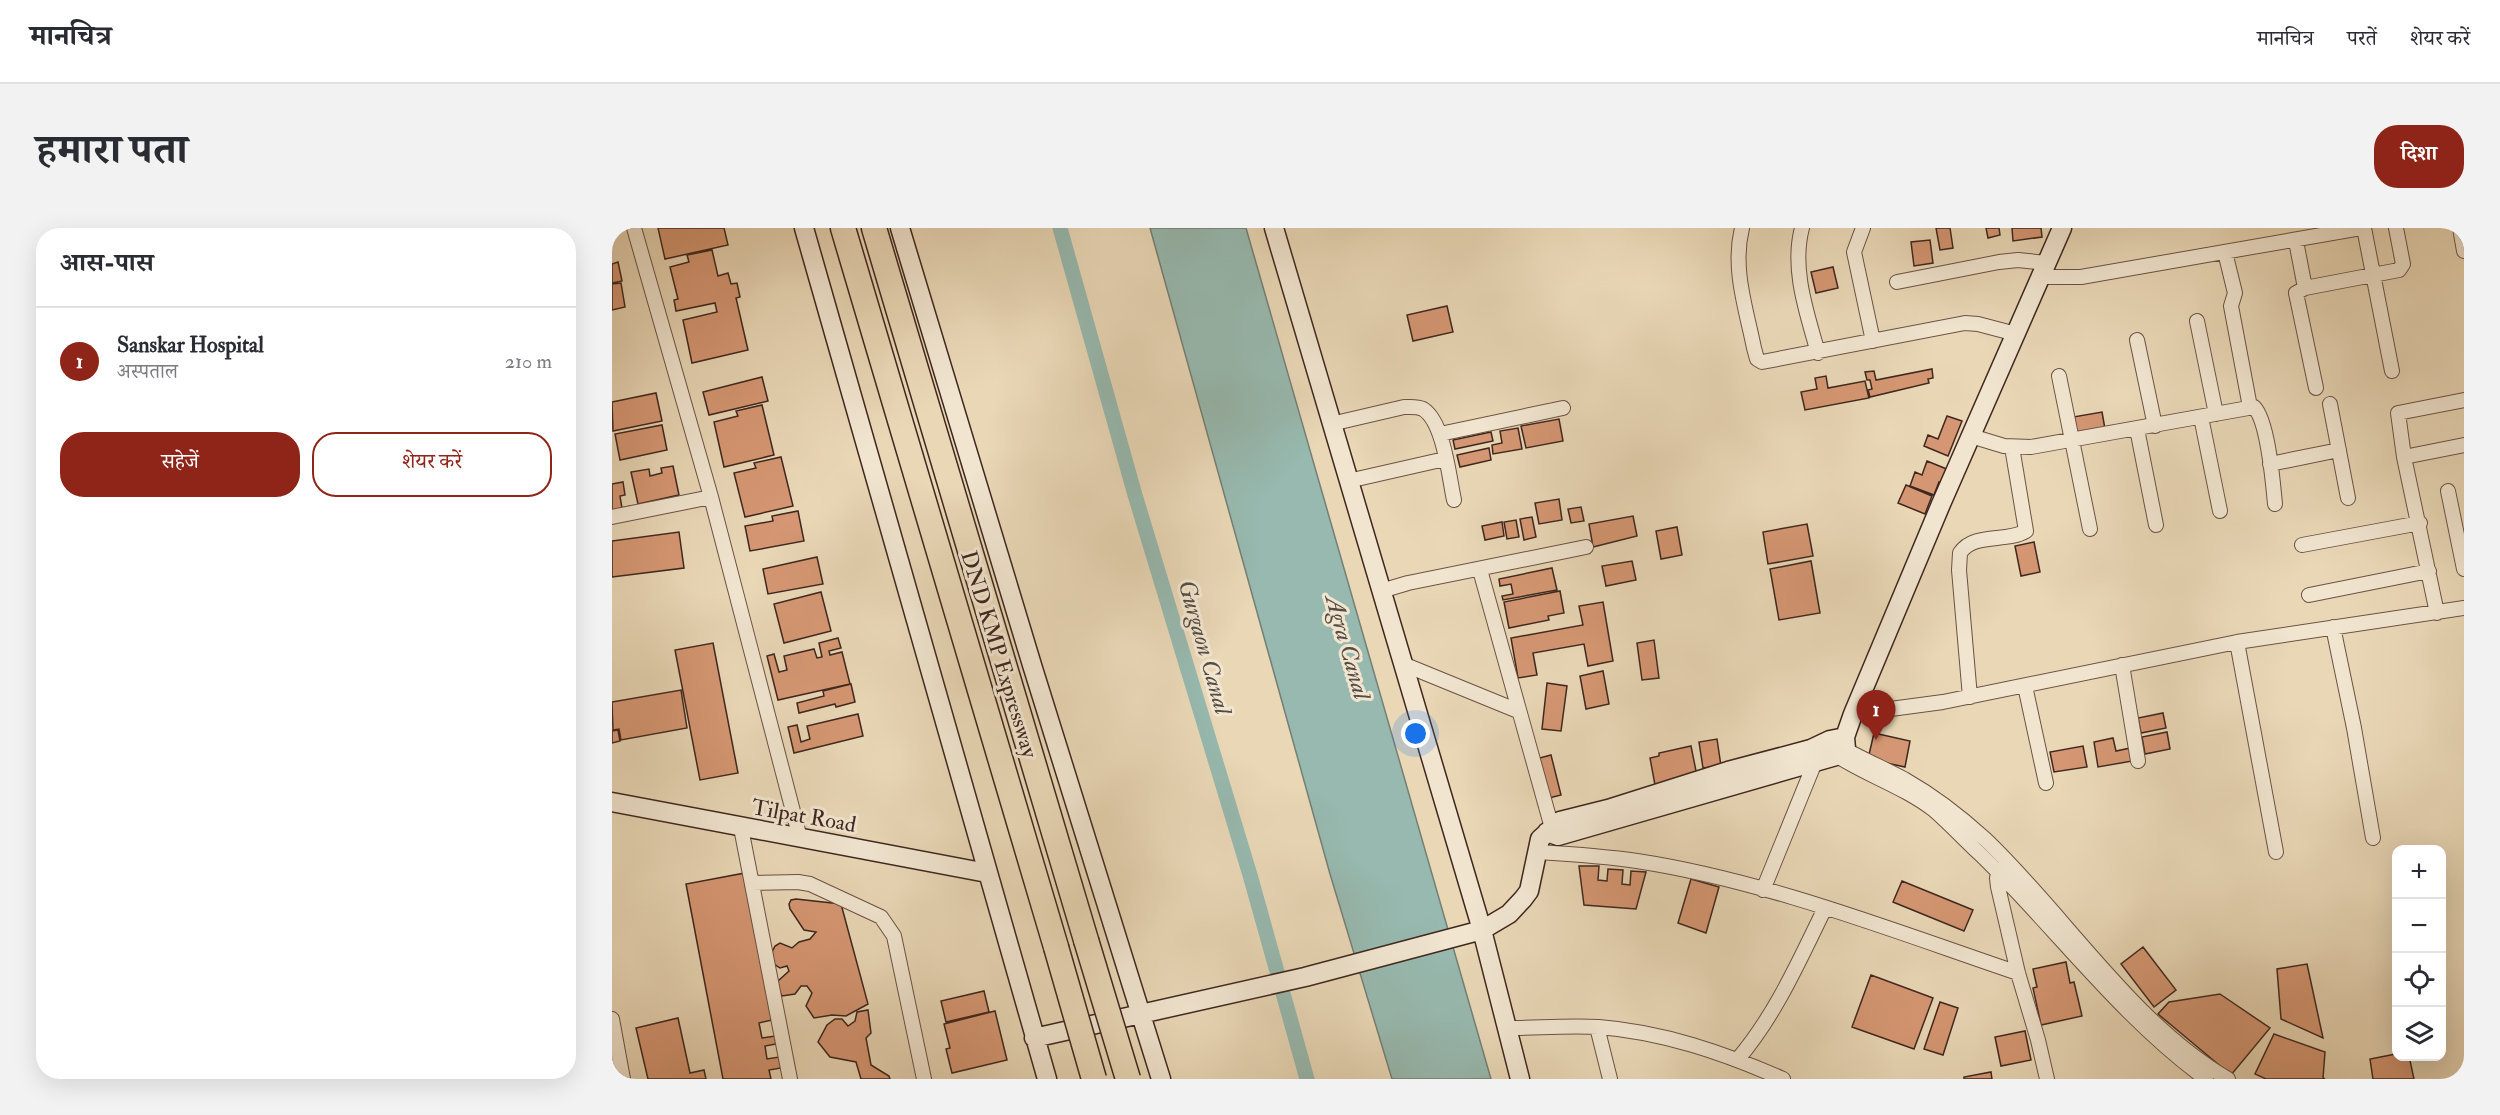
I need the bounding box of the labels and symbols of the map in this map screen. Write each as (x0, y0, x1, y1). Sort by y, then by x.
street label: DND KMP Expressway (953, 547, 1044, 762)
water label: Gurgaon Canal (1171, 576, 1239, 720)
water label: Agra Canal (1317, 589, 1378, 705)
pin: 1 (1856, 690, 1896, 740)
your location (1401, 719, 1430, 748)
street label: Tilpat Road (749, 793, 858, 840)

